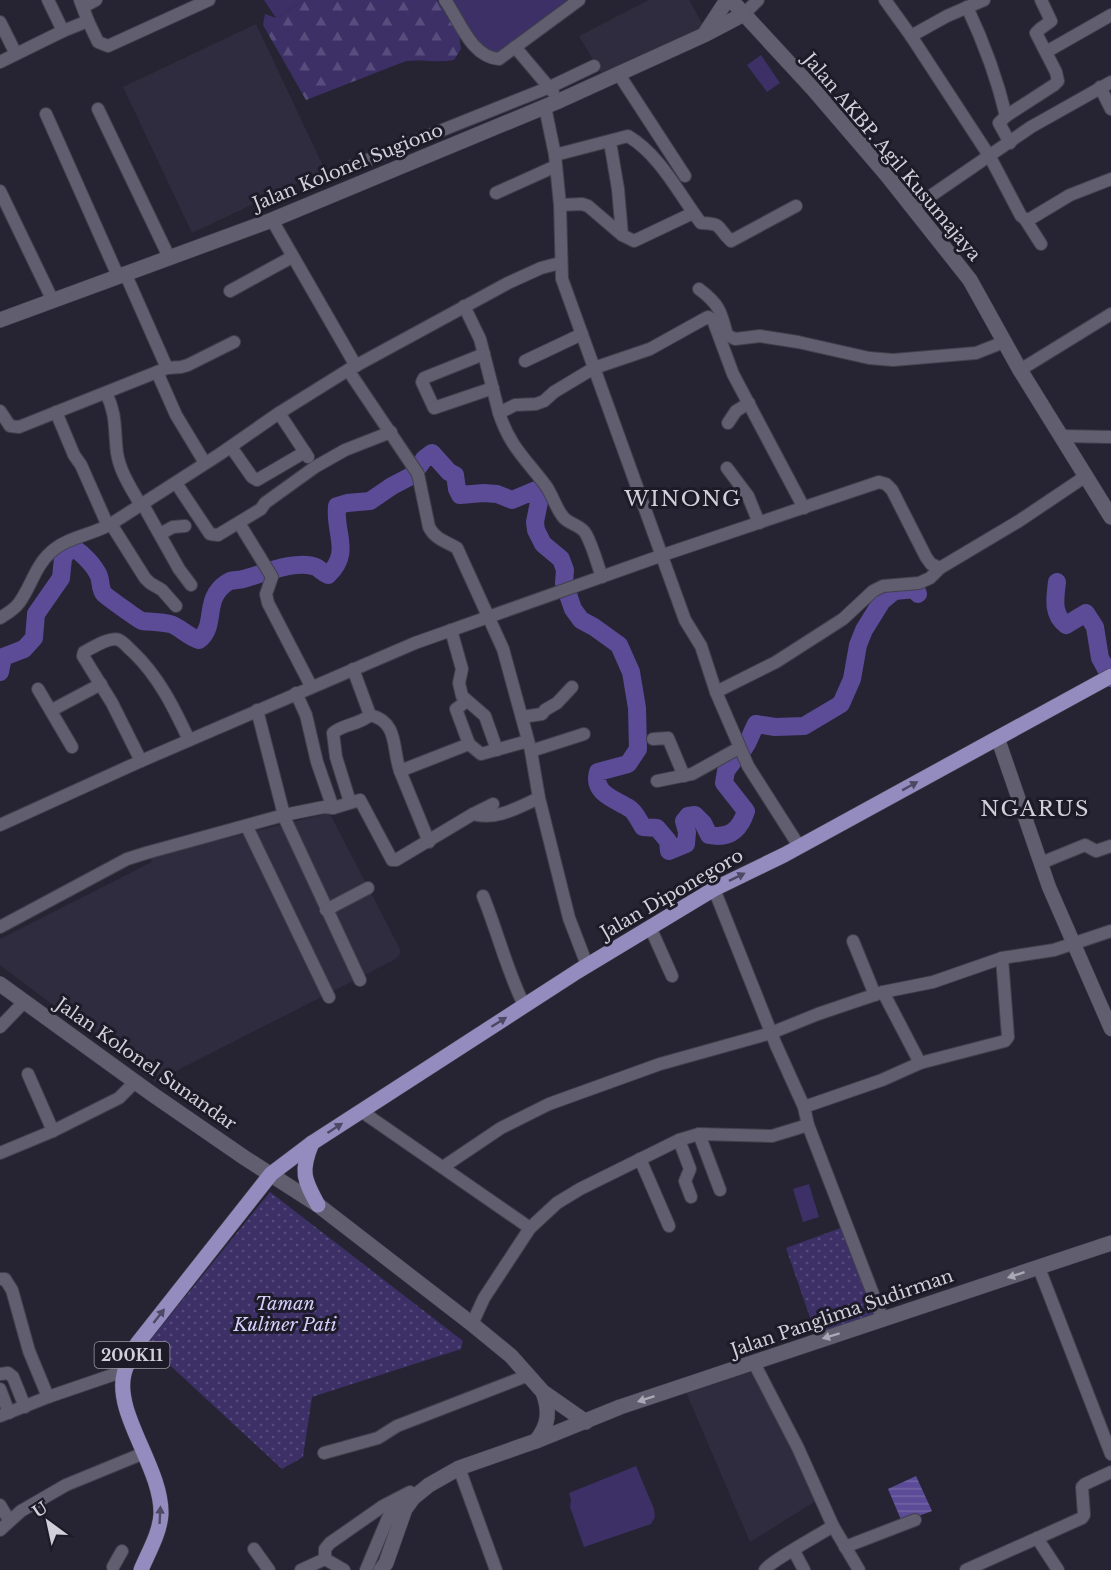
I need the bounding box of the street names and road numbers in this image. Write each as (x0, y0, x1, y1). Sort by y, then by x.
street label: Jalan AKBP. Agil Kusumajaya (797, 47, 985, 265)
street label: Jalan Kolonel Sugiono (248, 119, 446, 216)
street label: Jalan Diponegoro (595, 844, 747, 945)
street label: Jalan Kolonel Sunandar (50, 992, 241, 1135)
street label: Jalan Panglima Sudirman (726, 1265, 956, 1362)
road number: 200K11 (94, 1342, 170, 1368)

